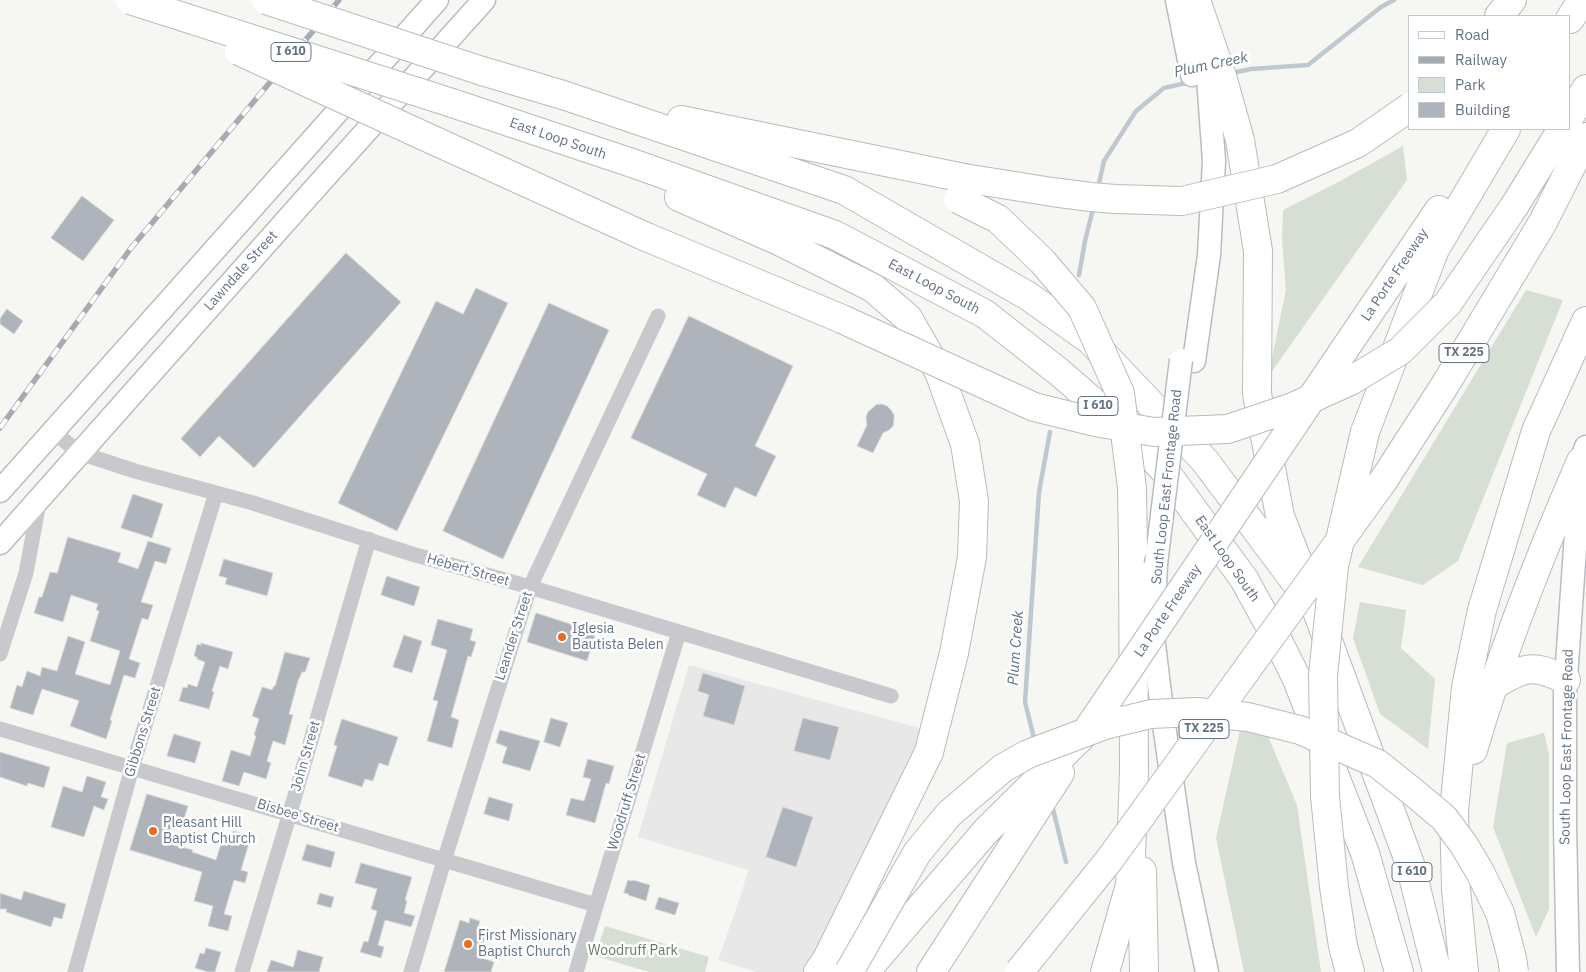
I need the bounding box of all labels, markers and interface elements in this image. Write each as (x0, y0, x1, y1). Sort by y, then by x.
legend (1408, 15, 1571, 130)
text: Road (1455, 25, 1490, 44)
road number: I 610 (271, 42, 311, 62)
water label: Plum Creek (1172, 48, 1250, 82)
text: Railway (1455, 50, 1507, 69)
text: Park (1455, 75, 1485, 94)
text: Building (1455, 100, 1510, 119)
street label: East Loop South (507, 115, 609, 163)
street label: La Porte Freeway (1358, 226, 1432, 324)
street label: Lawndale Street (201, 228, 281, 314)
street label: East Loop South (885, 256, 983, 318)
road number: TX 225 (1439, 343, 1489, 362)
street label: South Loop East Frontage Road (1148, 389, 1186, 585)
road number: I 610 (1078, 396, 1118, 416)
street label: East Loop South (1191, 513, 1263, 605)
street label: Hebert Street (425, 550, 511, 590)
street label: La Porte Freeway (1131, 562, 1205, 660)
street label: Leander Street (492, 589, 536, 683)
water label: Plum Creek (1004, 610, 1028, 686)
place label: Iglesia Bautista Belen (572, 621, 664, 654)
marker: Iglesia Bautista Belen (556, 631, 568, 643)
street label: South Loop East Frontage Road (1557, 649, 1577, 845)
street label: Gibbons Street (121, 685, 165, 779)
street label: John Street (288, 719, 324, 793)
road number: TX 225 (1179, 720, 1229, 739)
street label: Woodruff Street (604, 752, 650, 852)
street label: Bisbee Street (255, 796, 341, 836)
place label: Pleasant Hill Baptist Church (163, 815, 256, 848)
marker: Pleasant Hill Baptist Church (147, 825, 159, 837)
road number: I 610 (1392, 862, 1432, 882)
place label: First Missionary Baptist Church (478, 928, 577, 960)
marker: First Missionary Baptist Church (462, 938, 474, 950)
park label: Woodruff Park (588, 943, 678, 959)

